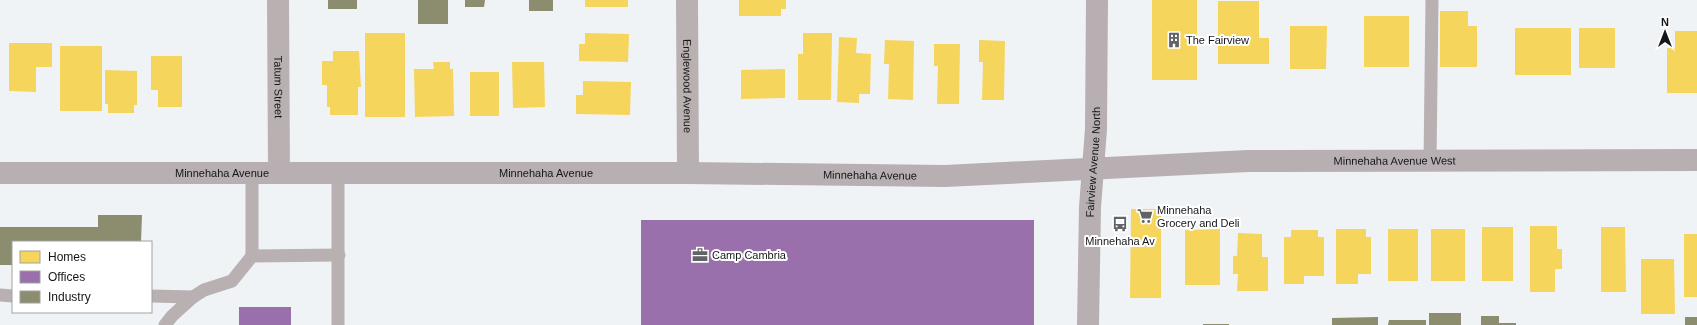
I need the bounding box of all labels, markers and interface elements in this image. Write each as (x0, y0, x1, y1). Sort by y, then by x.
north arrow (1645, 12, 1685, 52)
text: N (1661, 16, 1669, 28)
building icon: The Fairview (1165, 31, 1183, 49)
place label: The Fairview (1186, 34, 1249, 46)
street label: Englewood Avenue (681, 39, 694, 133)
street label: Tatum Street (272, 56, 285, 118)
street label: Fairview Avenue North (1084, 107, 1102, 217)
street label: Minnehaha Avenue West (1334, 155, 1456, 167)
street label: Minnehaha Avenue (175, 167, 269, 179)
street label: Minnehaha Avenue (499, 167, 593, 179)
street label: Minnehaha Avenue (823, 169, 917, 182)
place label: Minnehaha Grocery and Deli (1157, 204, 1240, 229)
supermarket icon: Minnehaha Grocery and Deli (1136, 207, 1154, 225)
bus stop icon: Minnehaha Av (1111, 215, 1129, 233)
place label: Minnehaha Av (1085, 235, 1155, 247)
legend (12, 241, 152, 313)
office icon: Camp Cambria (691, 246, 709, 264)
place label: Camp Cambria (712, 249, 787, 261)
text: Homes (48, 250, 86, 264)
text: Offices (48, 270, 85, 284)
text: Industry (48, 290, 91, 304)

